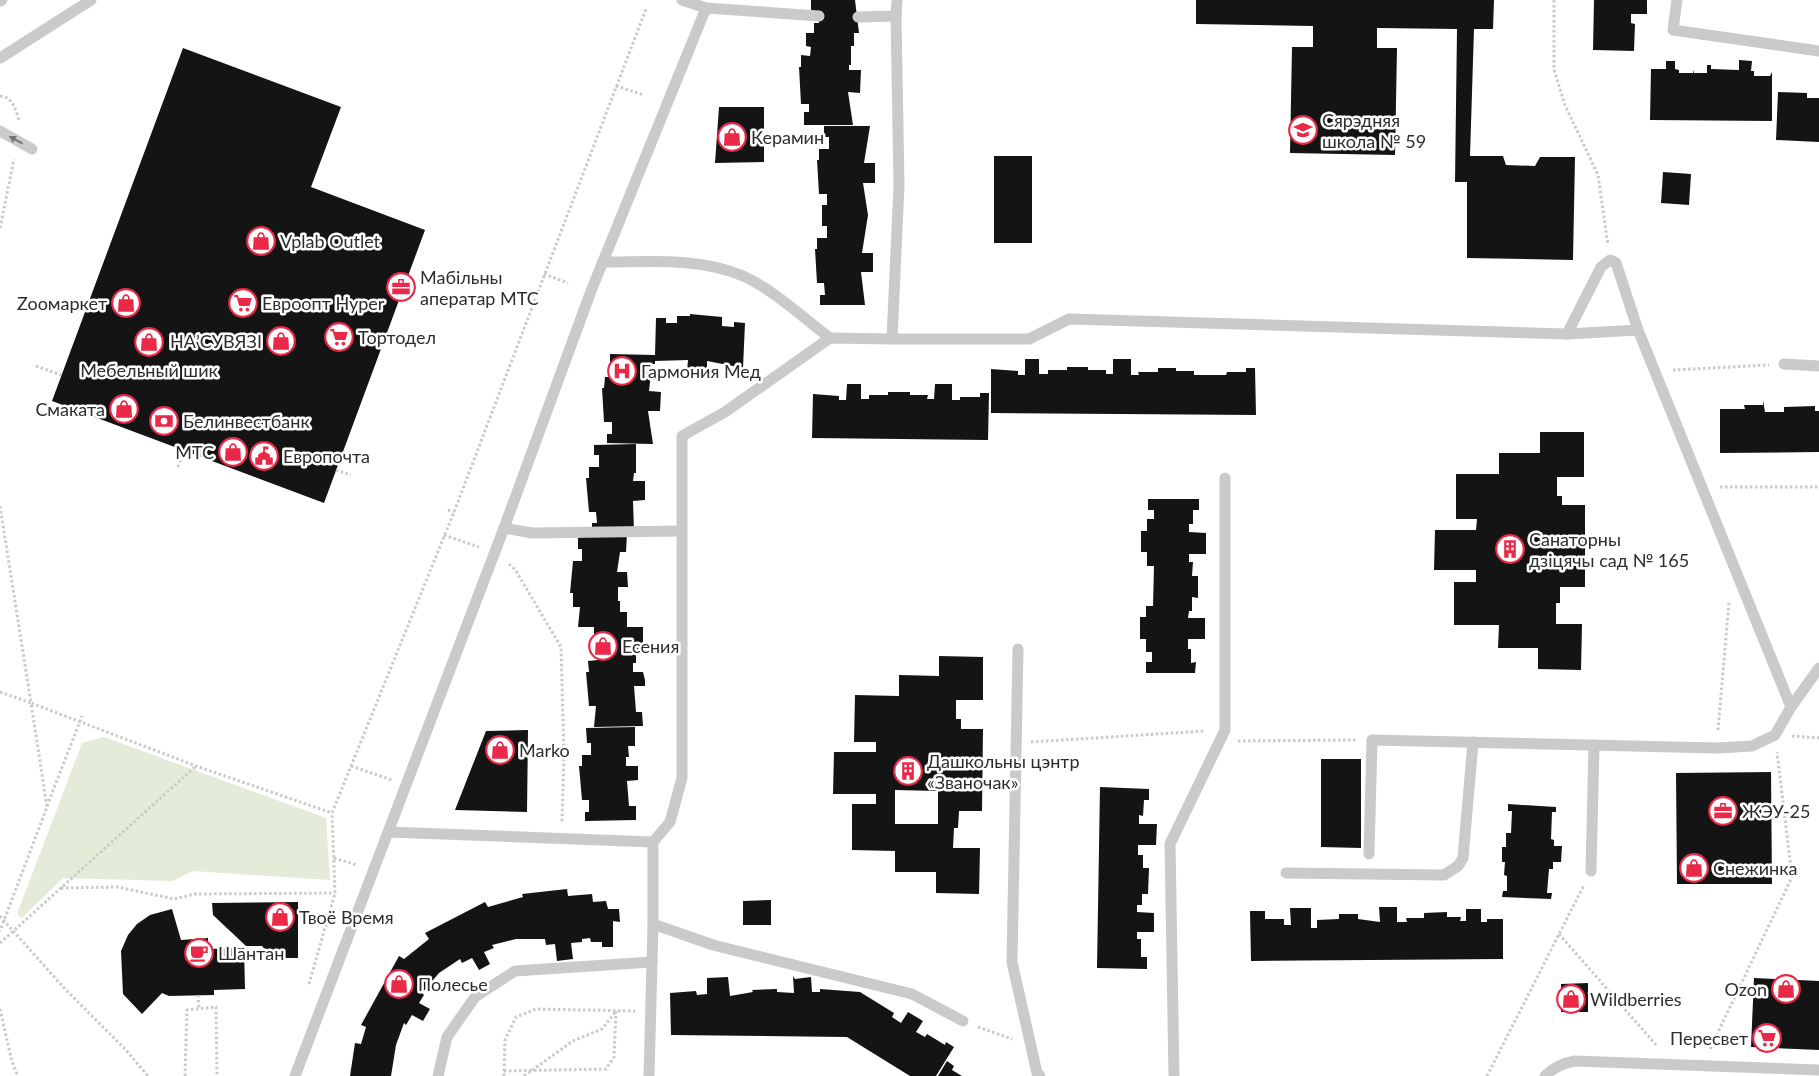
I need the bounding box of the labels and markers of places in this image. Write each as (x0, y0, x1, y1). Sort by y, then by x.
place label: Сярэдняя школа № 59 (1322, 109, 1426, 152)
school or university icon: Сярэдняя школа № 59 (1288, 115, 1318, 145)
shop icon: Керамин (717, 122, 747, 152)
place label: Керамин (751, 126, 824, 148)
shop icon: Vplab Outlet (246, 226, 276, 256)
place label: Vplab Outlet (280, 230, 381, 252)
place label: Мабільны аператар МТС (420, 266, 539, 309)
office icon: Мабільны аператар МТС (386, 272, 416, 302)
shop icon: Zooмаркет (111, 288, 141, 318)
supermarket icon: Евроопт Hyper (228, 288, 258, 318)
place label: Zooмаркет (17, 292, 107, 314)
place label: Евроопт Hyper (262, 292, 385, 314)
supermarket icon: Тортодел (324, 322, 354, 352)
shop icon: НАʼСУВЯЗІ (266, 326, 296, 356)
place label: Тортодел (358, 326, 436, 348)
shop icon: Мебельный шик (134, 327, 164, 357)
place label: НАʼСУВЯЗІ (170, 330, 262, 352)
hospital icon: Гармония Мед (607, 356, 637, 386)
place label: Мебельный шик (80, 359, 219, 381)
place label: Гармония Мед (641, 360, 761, 382)
shop icon: Смаката (109, 394, 139, 424)
place label: Смаката (35, 398, 105, 420)
bank icon: Белинвестбанк (149, 406, 179, 436)
place label: Белинвестбанк (183, 410, 310, 432)
shop icon: МТС (218, 437, 248, 467)
place label: МТС (175, 441, 214, 463)
public building icon: Европочта (249, 441, 279, 471)
place label: Европочта (283, 445, 370, 467)
place label: Санаторны дзіцячы сад № 165 (1529, 528, 1689, 571)
building icon: Санаторны дзіцячы сад № 165 (1495, 534, 1525, 564)
shop icon: Есения (588, 631, 618, 661)
place label: Есения (622, 635, 679, 657)
shop icon: Marko (485, 735, 515, 765)
place label: Marko (519, 739, 570, 761)
place label: Дашкольны цэнтр «Званочак» (927, 750, 1079, 793)
building icon: Дашкольны цэнтр «Званочак» (893, 756, 923, 786)
office icon: ЖЭУ-25 (1708, 796, 1738, 826)
place label: ЖЭУ-25 (1742, 800, 1811, 822)
shop icon: Снежинка (1679, 853, 1709, 883)
place label: Снежинка (1713, 857, 1797, 879)
shop icon: Твоё Время (265, 902, 295, 932)
place label: Твоё Время (299, 906, 394, 928)
cafe icon: Шантан (184, 938, 214, 968)
place label: Шантан (218, 942, 284, 964)
shop icon: Полесье (384, 969, 414, 999)
place label: Полесье (418, 973, 488, 995)
shop icon: Ozon (1771, 974, 1801, 1004)
place label: Ozon (1725, 978, 1767, 1000)
shop icon: Wildberries (1556, 984, 1586, 1014)
place label: Wildberries (1590, 988, 1682, 1010)
supermarket icon: Пересвет (1752, 1023, 1782, 1053)
place label: Пересвет (1670, 1027, 1748, 1049)

